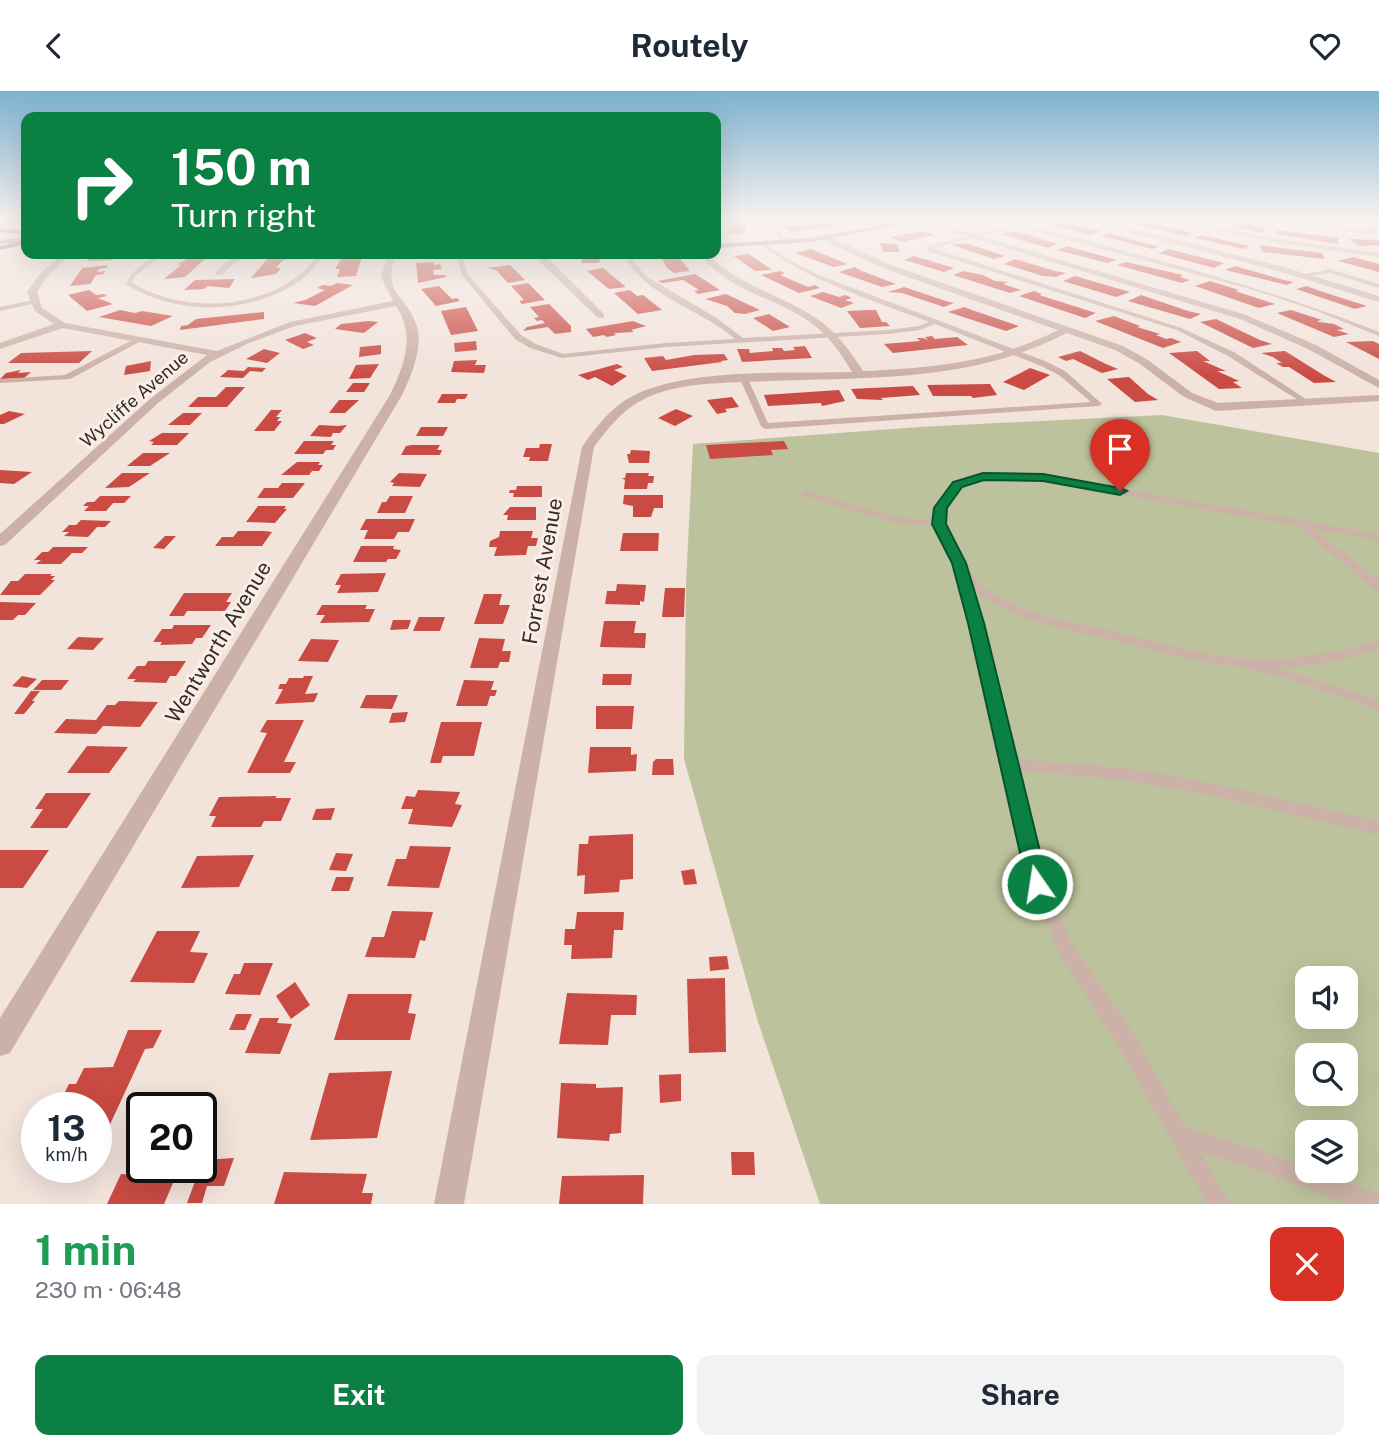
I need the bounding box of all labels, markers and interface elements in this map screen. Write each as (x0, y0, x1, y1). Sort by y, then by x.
icon: back (35, 27, 73, 65)
text: Routely (631, 27, 749, 64)
icon: heart (1306, 27, 1344, 65)
text: 150 m (171, 138, 312, 196)
icon: right (56, 140, 147, 231)
text: Turn right (171, 197, 316, 234)
street label: Wycliffe Avenue (76, 346, 192, 452)
pin (1090, 419, 1150, 491)
icon: arrive (1101, 430, 1139, 468)
street label: Forrest Avenue (517, 496, 567, 646)
street label: Wentworth Avenue (160, 557, 276, 727)
position arrow (1000, 847, 1074, 921)
map controls (1295, 966, 1358, 1183)
button: sound (1295, 966, 1358, 1029)
button: search (1295, 1043, 1358, 1106)
speed limit sign: 20 (126, 1092, 217, 1183)
text: 13 (47, 1108, 86, 1149)
button: layers (1295, 1120, 1358, 1183)
text: km/h (45, 1144, 88, 1165)
text: 1 min (35, 1225, 136, 1274)
button: close (1270, 1227, 1344, 1301)
text: 230 m · 06:48 (35, 1276, 182, 1303)
button: Exit (35, 1355, 683, 1435)
button: Share (697, 1355, 1344, 1435)

